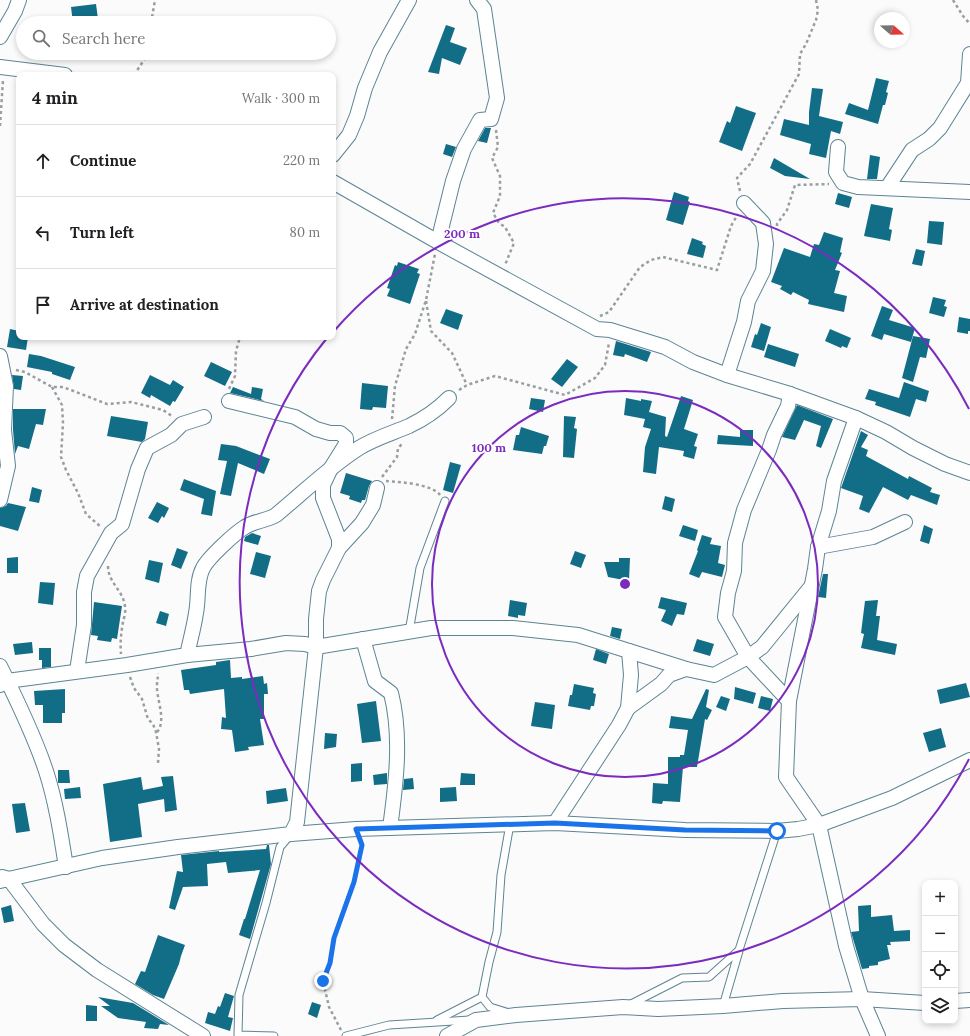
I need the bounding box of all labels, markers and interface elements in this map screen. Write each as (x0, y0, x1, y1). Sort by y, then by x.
north arrow (874, 12, 910, 48)
search box (16, 16, 336, 60)
icon: search (30, 27, 52, 49)
text: Search here (62, 29, 145, 48)
text: 4 min (32, 87, 78, 109)
text: Walk · 300 m (242, 90, 320, 107)
icon: ahead (32, 150, 54, 172)
text: Continue (70, 151, 136, 170)
text: 220 m (283, 152, 320, 169)
icon: left (32, 222, 54, 244)
text: Turn left (70, 223, 134, 242)
text: 80 m (290, 224, 320, 241)
text: 200 m (444, 226, 480, 241)
icon: arrive (32, 294, 54, 316)
text: Arrive at destination (70, 295, 219, 314)
text: 100 m (472, 440, 506, 455)
centre of rings (618, 577, 632, 591)
route start (768, 822, 786, 840)
map controls (922, 880, 958, 1024)
button: + (922, 880, 958, 916)
button: − (922, 916, 958, 952)
button: locate (922, 952, 958, 988)
route end (314, 972, 332, 990)
button: layers (922, 988, 958, 1024)

